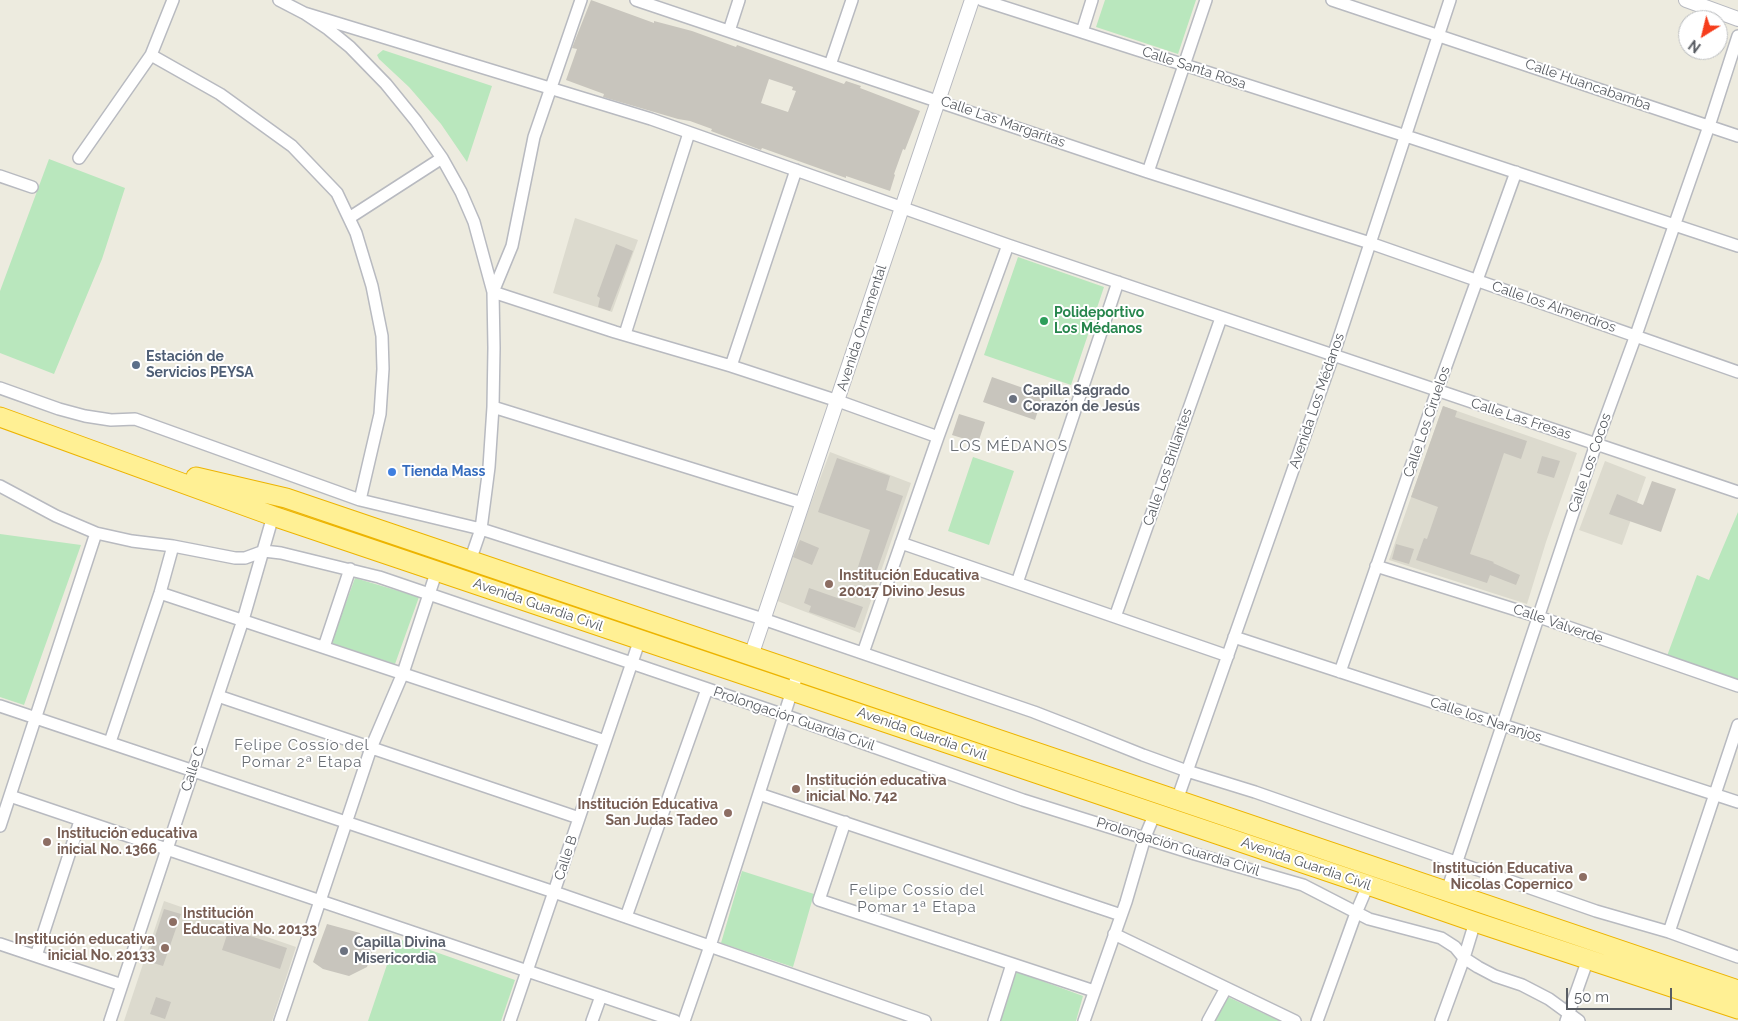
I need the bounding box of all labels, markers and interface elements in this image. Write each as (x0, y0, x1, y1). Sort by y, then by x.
north arrow (1678, 10, 1728, 60)
text: N (1686, 37, 1704, 56)
street label: Calle Santa Rosa (1140, 43, 1248, 93)
street label: Calle Huancabamba (1523, 56, 1653, 114)
street label: Calle Las Margaritas (939, 93, 1067, 151)
street label: Avenida Ornamental (834, 263, 890, 393)
street label: Calle los Almendros (1490, 278, 1618, 336)
place label: Polideportivo Los Médanos (1054, 305, 1144, 338)
marker: Polideportivo Los Médanos (1038, 315, 1050, 327)
street label: Avenida Los Médanos (1286, 331, 1348, 471)
place label: Estación de Servicios PEYSA (146, 349, 254, 382)
marker: Estación de Servicios PEYSA (130, 359, 142, 371)
street label: Calle Los Ciruelos (1400, 364, 1454, 480)
place label: Capilla Sagrado Corazón de Jesús (1023, 383, 1140, 416)
marker: Capilla Sagrado Corazón de Jesús (1007, 393, 1019, 405)
street label: Calle Las Fresas (1469, 395, 1573, 443)
street label: Calle Los Brillantes (1140, 406, 1196, 528)
street label: Calle Los Cocos (1565, 411, 1615, 515)
district label: LOS MÉDANOS (949, 437, 1069, 455)
place label: Tienda Mass (402, 464, 485, 480)
marker: Tienda Mass (386, 466, 398, 478)
place label: Institución Educativa 20017 Divino Jesus (839, 568, 979, 600)
street label: Avenida Guardia Civil (471, 575, 605, 635)
marker: Institución Educativa 20017 Divino Jesus (823, 578, 835, 590)
street label: Calle Valverde (1511, 601, 1605, 647)
street label: Prolongación Guardia Civil (711, 683, 877, 755)
street label: Calle los Naranjos (1428, 694, 1544, 746)
street label: Avenida Guardia Civil (855, 704, 989, 764)
district label: Felipe Cossío del Pomar 2ª Etapa (232, 736, 372, 771)
street label: Calle C (178, 744, 208, 794)
place label: Institución educativa inicial No. 742 (806, 773, 946, 806)
marker: Institución educativa inicial No. 742 (790, 783, 802, 795)
place label: Institución Educativa San Judas Tadeo (578, 797, 718, 830)
marker: Institución Educativa San Judas Tadeo (722, 807, 734, 819)
street label: Prolongación Guardia Civil (1094, 814, 1262, 880)
place label: Institución educativa inicial No. 1366 (57, 826, 197, 859)
street label: Calle B (551, 834, 581, 882)
street label: Avenida Guardia Civil (1239, 834, 1373, 894)
marker: Institución educativa inicial No. 1366 (41, 836, 53, 848)
place label: Institución Educativa Nicolas Copernico (1433, 861, 1573, 894)
marker: Institución Educativa Nicolas Copernico (1577, 871, 1589, 883)
district label: Felipe Cossío del Pomar 1ª Etapa (847, 881, 987, 916)
place label: Institución Educativa No. 20133 (183, 906, 317, 939)
marker: Institución Educativa No. 20133 (167, 916, 179, 928)
place label: Institución educativa inicial No. 20133 (15, 932, 155, 964)
place label: Capilla Divina Misericordia (354, 935, 446, 968)
marker: Institución educativa inicial No. 20133 (159, 942, 171, 954)
marker: Capilla Divina Misericordia (338, 945, 350, 957)
scale bar (1568, 978, 1674, 1010)
text: 50 m (1574, 988, 1609, 1006)

